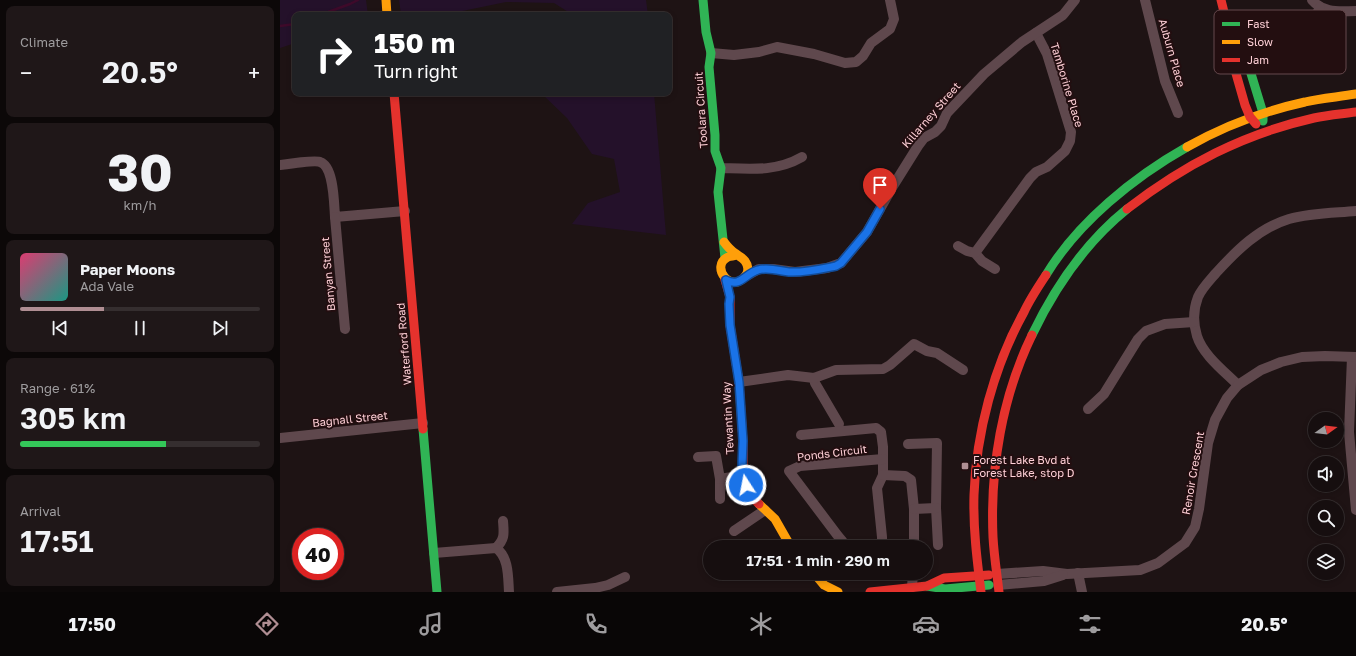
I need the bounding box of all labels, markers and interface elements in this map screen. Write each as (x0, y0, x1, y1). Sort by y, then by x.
legend (1214, 10, 1346, 74)
street label: Auburn Place (1157, 17, 1188, 88)
text: Fast (1247, 17, 1270, 30)
text: 150 m (374, 26, 455, 59)
icon: right (308, 28, 360, 80)
text: Climate (20, 34, 68, 50)
text: Slow (1247, 35, 1273, 48)
street label: Tamborine Place (1048, 41, 1086, 129)
text: Jam (1247, 53, 1269, 66)
text: 20.5° (102, 54, 178, 90)
text: − (20, 59, 32, 86)
text: + (248, 59, 260, 86)
text: Turn right (374, 60, 458, 82)
street label: Toolara Circuit (691, 71, 710, 149)
street label: Killarney Street (899, 79, 963, 150)
text: 30 (107, 140, 173, 202)
pin (863, 168, 897, 209)
icon: arrive (869, 174, 891, 196)
text: km/h (123, 197, 157, 213)
street label: Banyan Street (318, 236, 337, 312)
text: Paper Moons (80, 260, 175, 278)
text: Ada Vale (80, 278, 134, 294)
street label: Waterford Road (393, 302, 414, 386)
icon: previous (49, 317, 71, 339)
icon: pause (129, 317, 151, 339)
icon: next (209, 317, 231, 339)
text: Range · 61% (20, 380, 95, 396)
street label: Tewantin Way (719, 381, 736, 455)
text: 305 km (20, 400, 126, 436)
street label: Bagnall Street (312, 408, 388, 429)
north arrow (1308, 412, 1344, 448)
map controls (1308, 412, 1344, 580)
street label: Renoir Crescent (1179, 430, 1206, 516)
street label: Ponds Circuit (796, 442, 868, 463)
place label: Forest Lake Bvd at Forest Lake, stop D (973, 453, 1075, 479)
button: sound (1308, 456, 1344, 492)
marker: Forest Lake Bvd at Forest Lake, stop D (960, 461, 970, 471)
position arrow (725, 464, 767, 506)
button: search (1308, 500, 1344, 536)
text: Arrival (20, 503, 61, 519)
text: 17:51 (20, 523, 94, 559)
speed limit sign: 40 (292, 528, 344, 580)
button: layers (1308, 544, 1344, 580)
text: 17:51 · 1 min · 290 m (746, 551, 890, 569)
icon: directions (253, 610, 281, 638)
icon: music (417, 610, 445, 638)
icon: phone (582, 610, 610, 638)
icon: climate (747, 610, 775, 638)
icon: car (912, 610, 940, 638)
icon: filters (1076, 610, 1104, 638)
text: 17:50 (68, 613, 116, 635)
text: 20.5° (1241, 613, 1288, 635)

